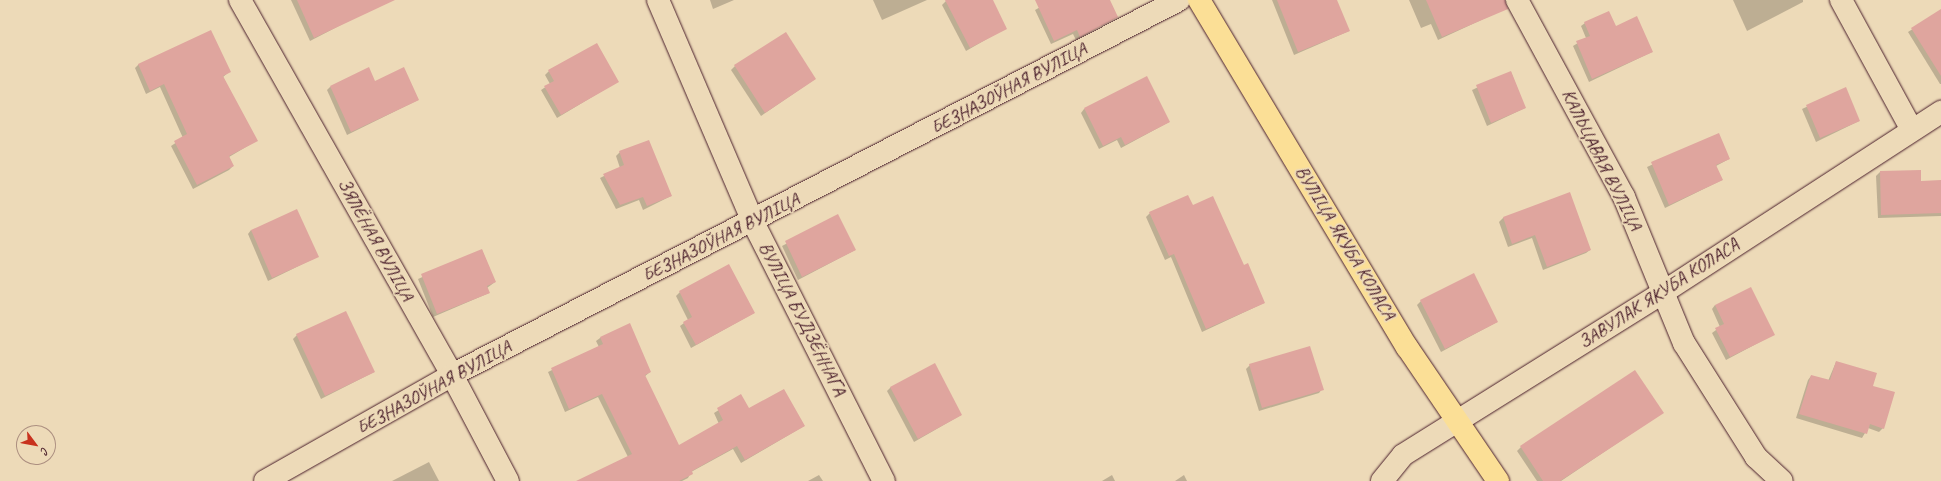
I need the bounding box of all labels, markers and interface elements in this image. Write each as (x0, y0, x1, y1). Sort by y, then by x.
street label: БЕЗНАЗОЎНАЯ ВУЛІЦА (928, 38, 1090, 140)
street label: КАЛЬЦАВАЯ ВУЛІЦА (1556, 86, 1646, 234)
street label: ВУЛІЦА ЯКУБА КОЛАСА (1290, 162, 1400, 324)
street label: ЗЯЛЁНАЯ ВУЛІЦА (332, 175, 418, 305)
street label: БЕЗНАЗОЎНАЯ ВУЛІЦА (639, 189, 803, 287)
street label: ЗАВУЛАК ЯКУБА КОЛАСА (1574, 234, 1744, 354)
street label: ВУЛІЦА БУДЗЁННАГА (754, 239, 850, 399)
street label: БЕЗНАЗОЎНАЯ ВУЛІЦА (353, 336, 515, 440)
north arrow (16, 425, 56, 465)
text: С (38, 445, 53, 457)

